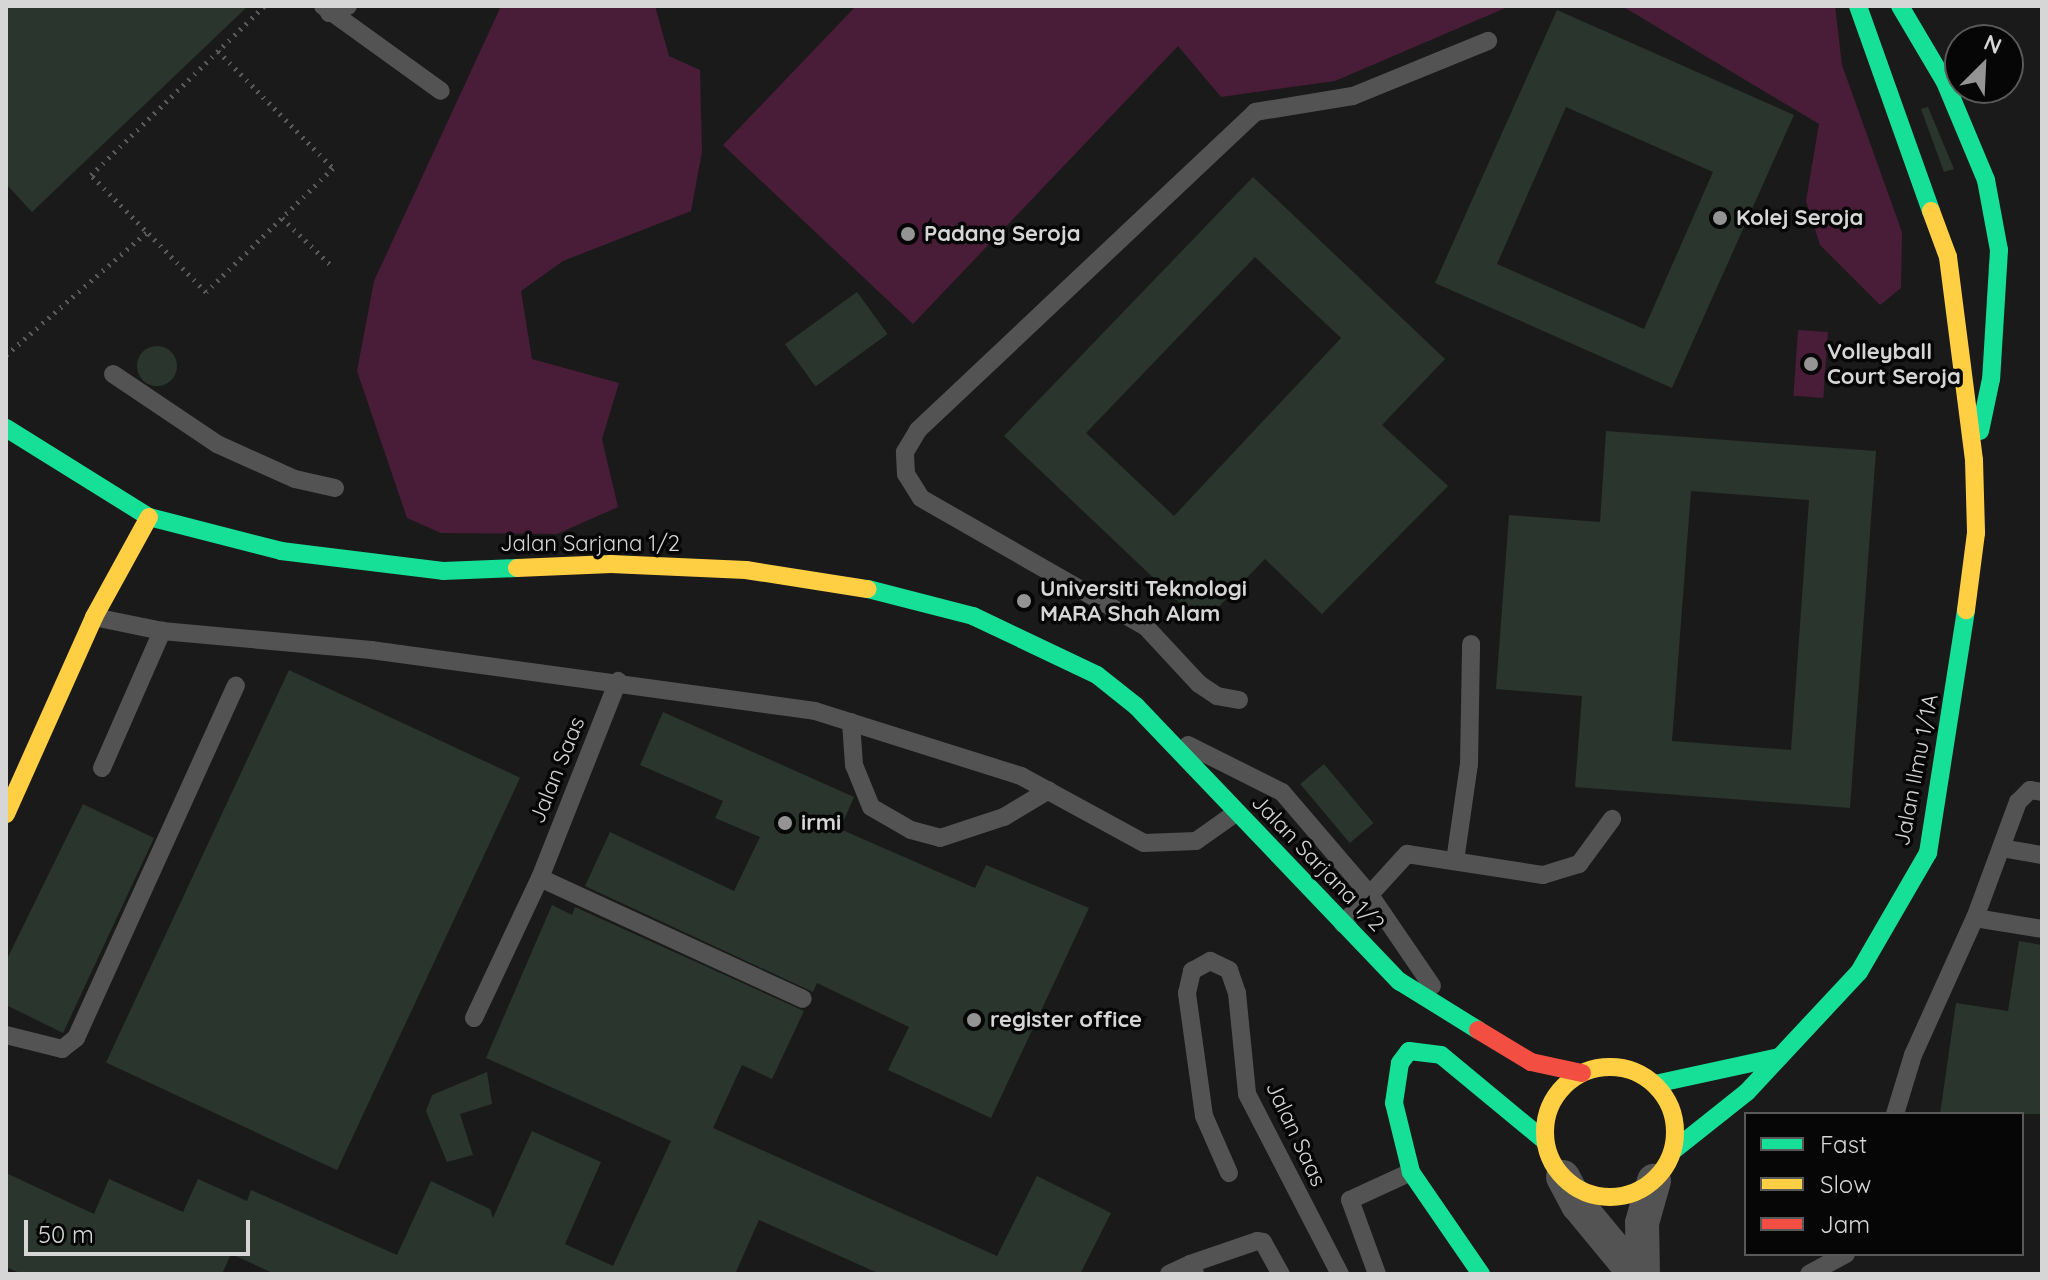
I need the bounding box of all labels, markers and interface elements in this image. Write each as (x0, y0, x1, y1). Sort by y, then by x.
north arrow (1944, 24, 2024, 104)
text: N (1980, 28, 2006, 60)
place label: Kolej Seroja (1736, 205, 1863, 231)
marker: Kolej Seroja (1711, 209, 1729, 227)
place label: Padang Seroja (924, 221, 1081, 247)
marker: Padang Seroja (899, 225, 917, 243)
place label: Volleyball Court Seroja (1827, 338, 1961, 390)
marker: Volleyball Court Seroja (1802, 355, 1820, 373)
street label: Jalan Sarjana 1/2 (500, 531, 680, 557)
place label: Universiti Teknologi MARA Shah Alam (1040, 575, 1247, 626)
marker: Universiti Teknologi MARA Shah Alam (1015, 592, 1033, 610)
street label: Jalan Ilmu 1/1A (1888, 692, 1944, 848)
street label: Jalan Saas (524, 713, 590, 827)
street label: Jalan Sarjana 1/2 (1246, 789, 1390, 937)
place label: irmi (801, 810, 841, 836)
marker: irmi (776, 814, 794, 832)
place label: register office (990, 1007, 1142, 1033)
marker: register office (965, 1011, 983, 1029)
street label: Jalan Saas (1260, 1077, 1332, 1191)
legend (1744, 1112, 2024, 1256)
text: Fast (1820, 1129, 1867, 1159)
text: Slow (1820, 1169, 1871, 1199)
scale bar (28, 1204, 254, 1254)
text: Jam (1820, 1209, 1870, 1239)
text: 50 m (38, 1219, 94, 1249)

